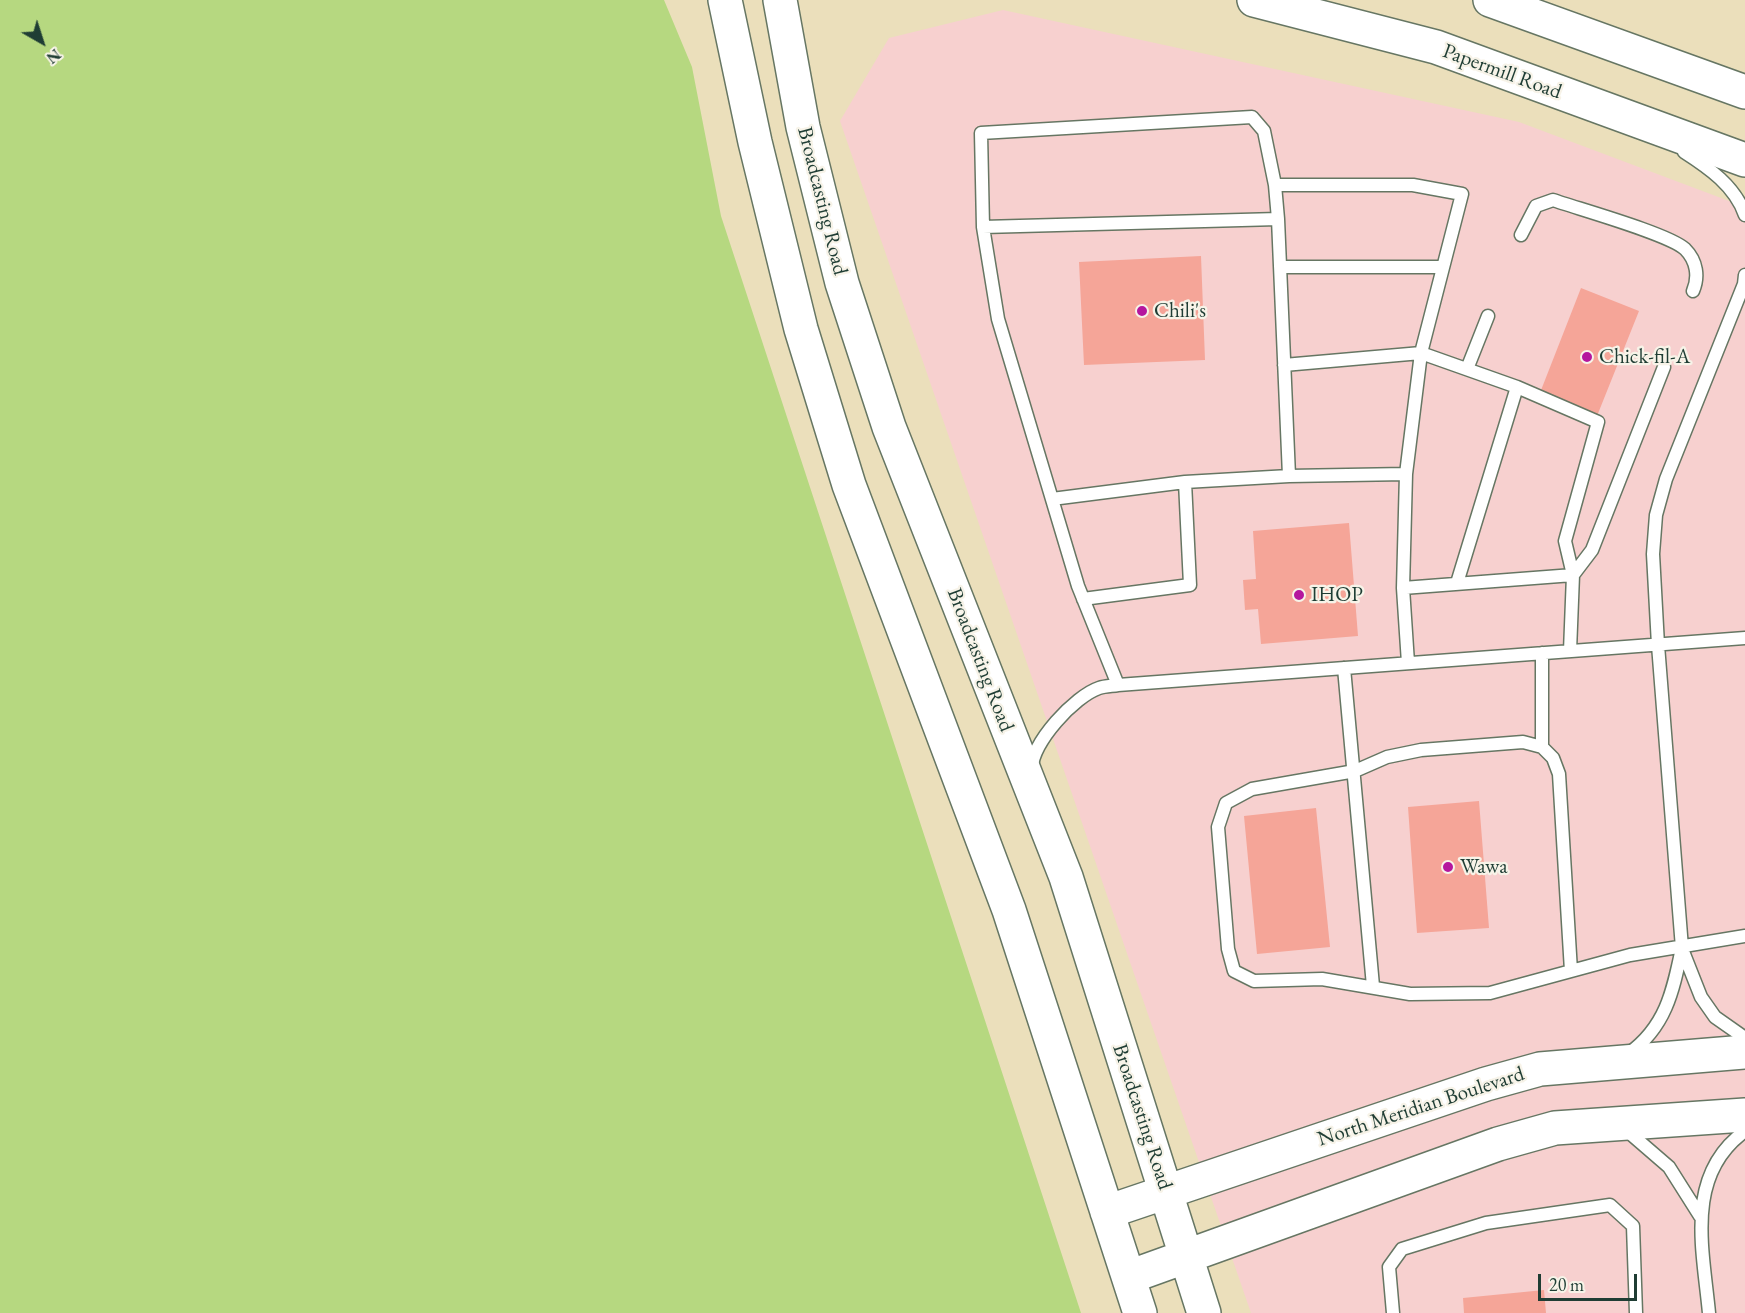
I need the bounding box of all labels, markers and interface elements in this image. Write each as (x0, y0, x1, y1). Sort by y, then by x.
north arrow (12, 12, 72, 72)
street label: Papermill Road (1439, 39, 1565, 105)
text: N (42, 44, 65, 69)
street label: Broadcasting Road (791, 124, 853, 278)
place label: Chili's (1154, 298, 1206, 324)
marker: Chili's (1135, 304, 1149, 318)
place label: Chick-fil-A (1599, 344, 1690, 370)
marker: Chick-fil-A (1580, 350, 1594, 364)
place label: IHOP (1311, 582, 1363, 608)
street label: Broadcasting Road (941, 585, 1019, 735)
marker: IHOP (1292, 588, 1306, 602)
place label: Wawa (1460, 854, 1508, 880)
marker: Wawa (1441, 860, 1455, 874)
street label: Broadcasting Road (1107, 1041, 1177, 1193)
street label: North Meridian Boulevard (1314, 1062, 1528, 1152)
scale bar (1541, 1262, 1640, 1300)
text: 20 m (1549, 1273, 1584, 1296)

